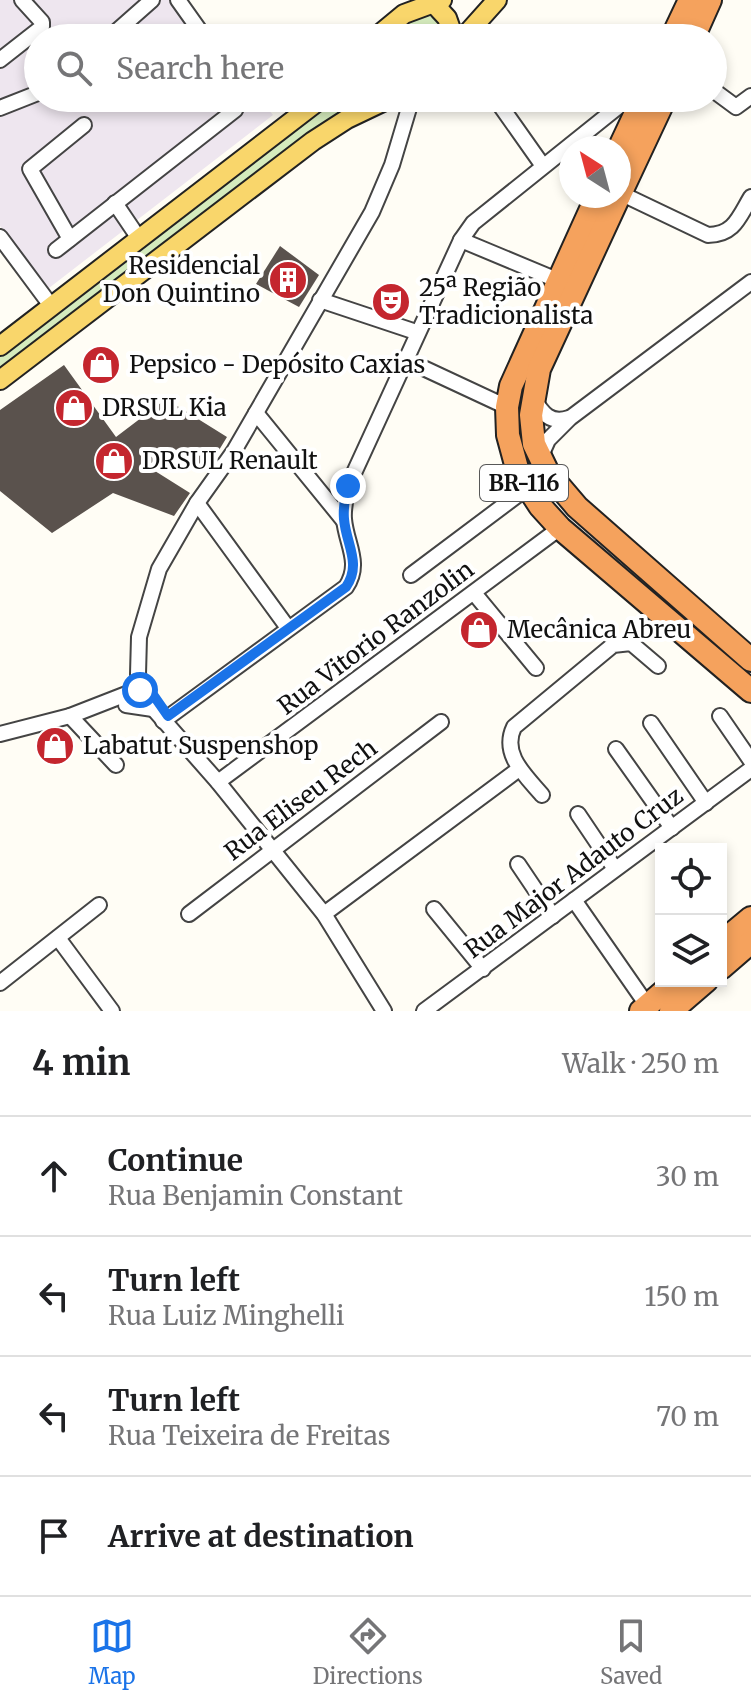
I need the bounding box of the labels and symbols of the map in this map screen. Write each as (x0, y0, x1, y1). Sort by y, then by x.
north arrow (559, 136, 631, 208)
place label: Residencial Don Quintino (103, 250, 260, 309)
building icon: Residencial Don Quintino (267, 259, 309, 301)
place label: 25ª Região Tradicionalista (419, 272, 593, 331)
theatre icon: 25ª Região Tradicionalista (370, 281, 412, 323)
shop icon: Pepsico - Depósito Caxias (80, 344, 122, 386)
place label: Pepsico - Depósito Caxias (129, 349, 425, 380)
shop icon: DRSUL Kia (53, 387, 95, 429)
place label: DRSUL Kia (102, 392, 227, 423)
shop icon: DRSUL Renault (93, 440, 135, 482)
place label: DRSUL Renault (142, 445, 318, 476)
road number: BR-116 (480, 465, 568, 501)
route end (330, 468, 366, 504)
street label: Rua Vitorio Ranzolin (272, 554, 480, 721)
shop icon: Mecânica Abreu (458, 609, 500, 651)
place label: Mecânica Abreu (507, 614, 691, 645)
route start (122, 672, 158, 708)
shop icon: Labatut Suspenshop (34, 725, 76, 767)
place label: Labatut Suspenshop (83, 730, 318, 761)
street label: Rua Eliseu Rech (218, 732, 383, 867)
street label: Rua Major Adauto Cruz (458, 780, 689, 965)

